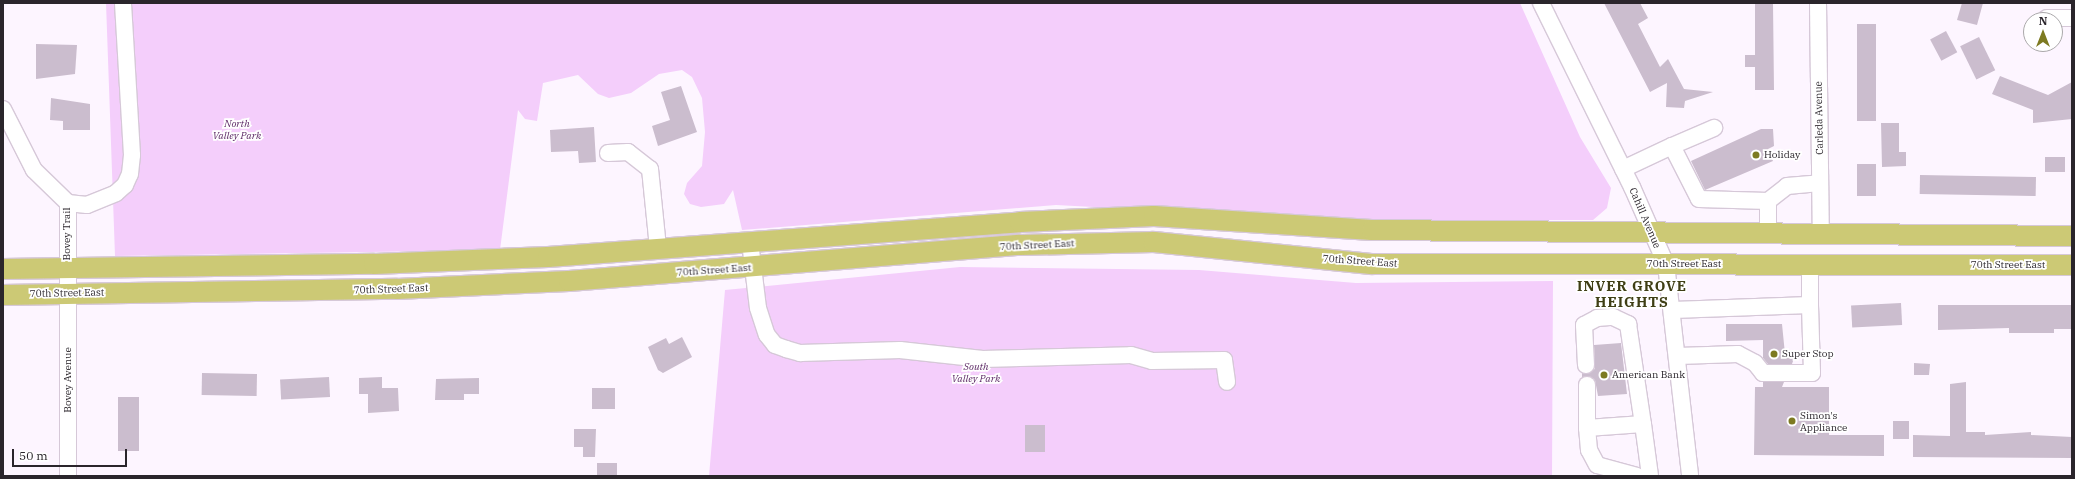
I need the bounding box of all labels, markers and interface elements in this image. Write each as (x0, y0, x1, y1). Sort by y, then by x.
north arrow (2023, 12, 2063, 52)
text: N (2039, 14, 2047, 28)
street label: Carleda Avenue (1812, 81, 1826, 155)
park label: North Valley Park (213, 117, 261, 140)
place label: Holiday (1764, 149, 1800, 161)
marker: Holiday (1751, 150, 1761, 160)
street label: Cahill Avenue (1627, 186, 1663, 250)
street label: Bovey Trail (61, 208, 73, 260)
street label: 70th Street East (999, 237, 1075, 253)
street label: 70th Street East (1322, 252, 1398, 270)
street label: 70th Street East (1647, 258, 1721, 270)
street label: 70th Street East (1971, 259, 2045, 271)
street label: 70th Street East (676, 261, 752, 279)
district label: INVER GROVE HEIGHTS (1577, 278, 1687, 310)
street label: 70th Street East (353, 282, 429, 296)
street label: 70th Street East (30, 286, 104, 300)
street label: Bovey Avenue (62, 347, 74, 413)
place label: Super Stop (1782, 348, 1834, 360)
marker: Super Stop (1769, 349, 1779, 359)
park label: South Valley Park (952, 360, 1000, 384)
place label: American Bank (1612, 369, 1685, 381)
marker: American Bank (1599, 370, 1609, 380)
place label: Simon's Appliance (1800, 409, 1847, 432)
marker: Simon's Appliance (1787, 416, 1797, 426)
scale bar (14, 441, 129, 467)
text: 50 m (19, 448, 48, 463)

